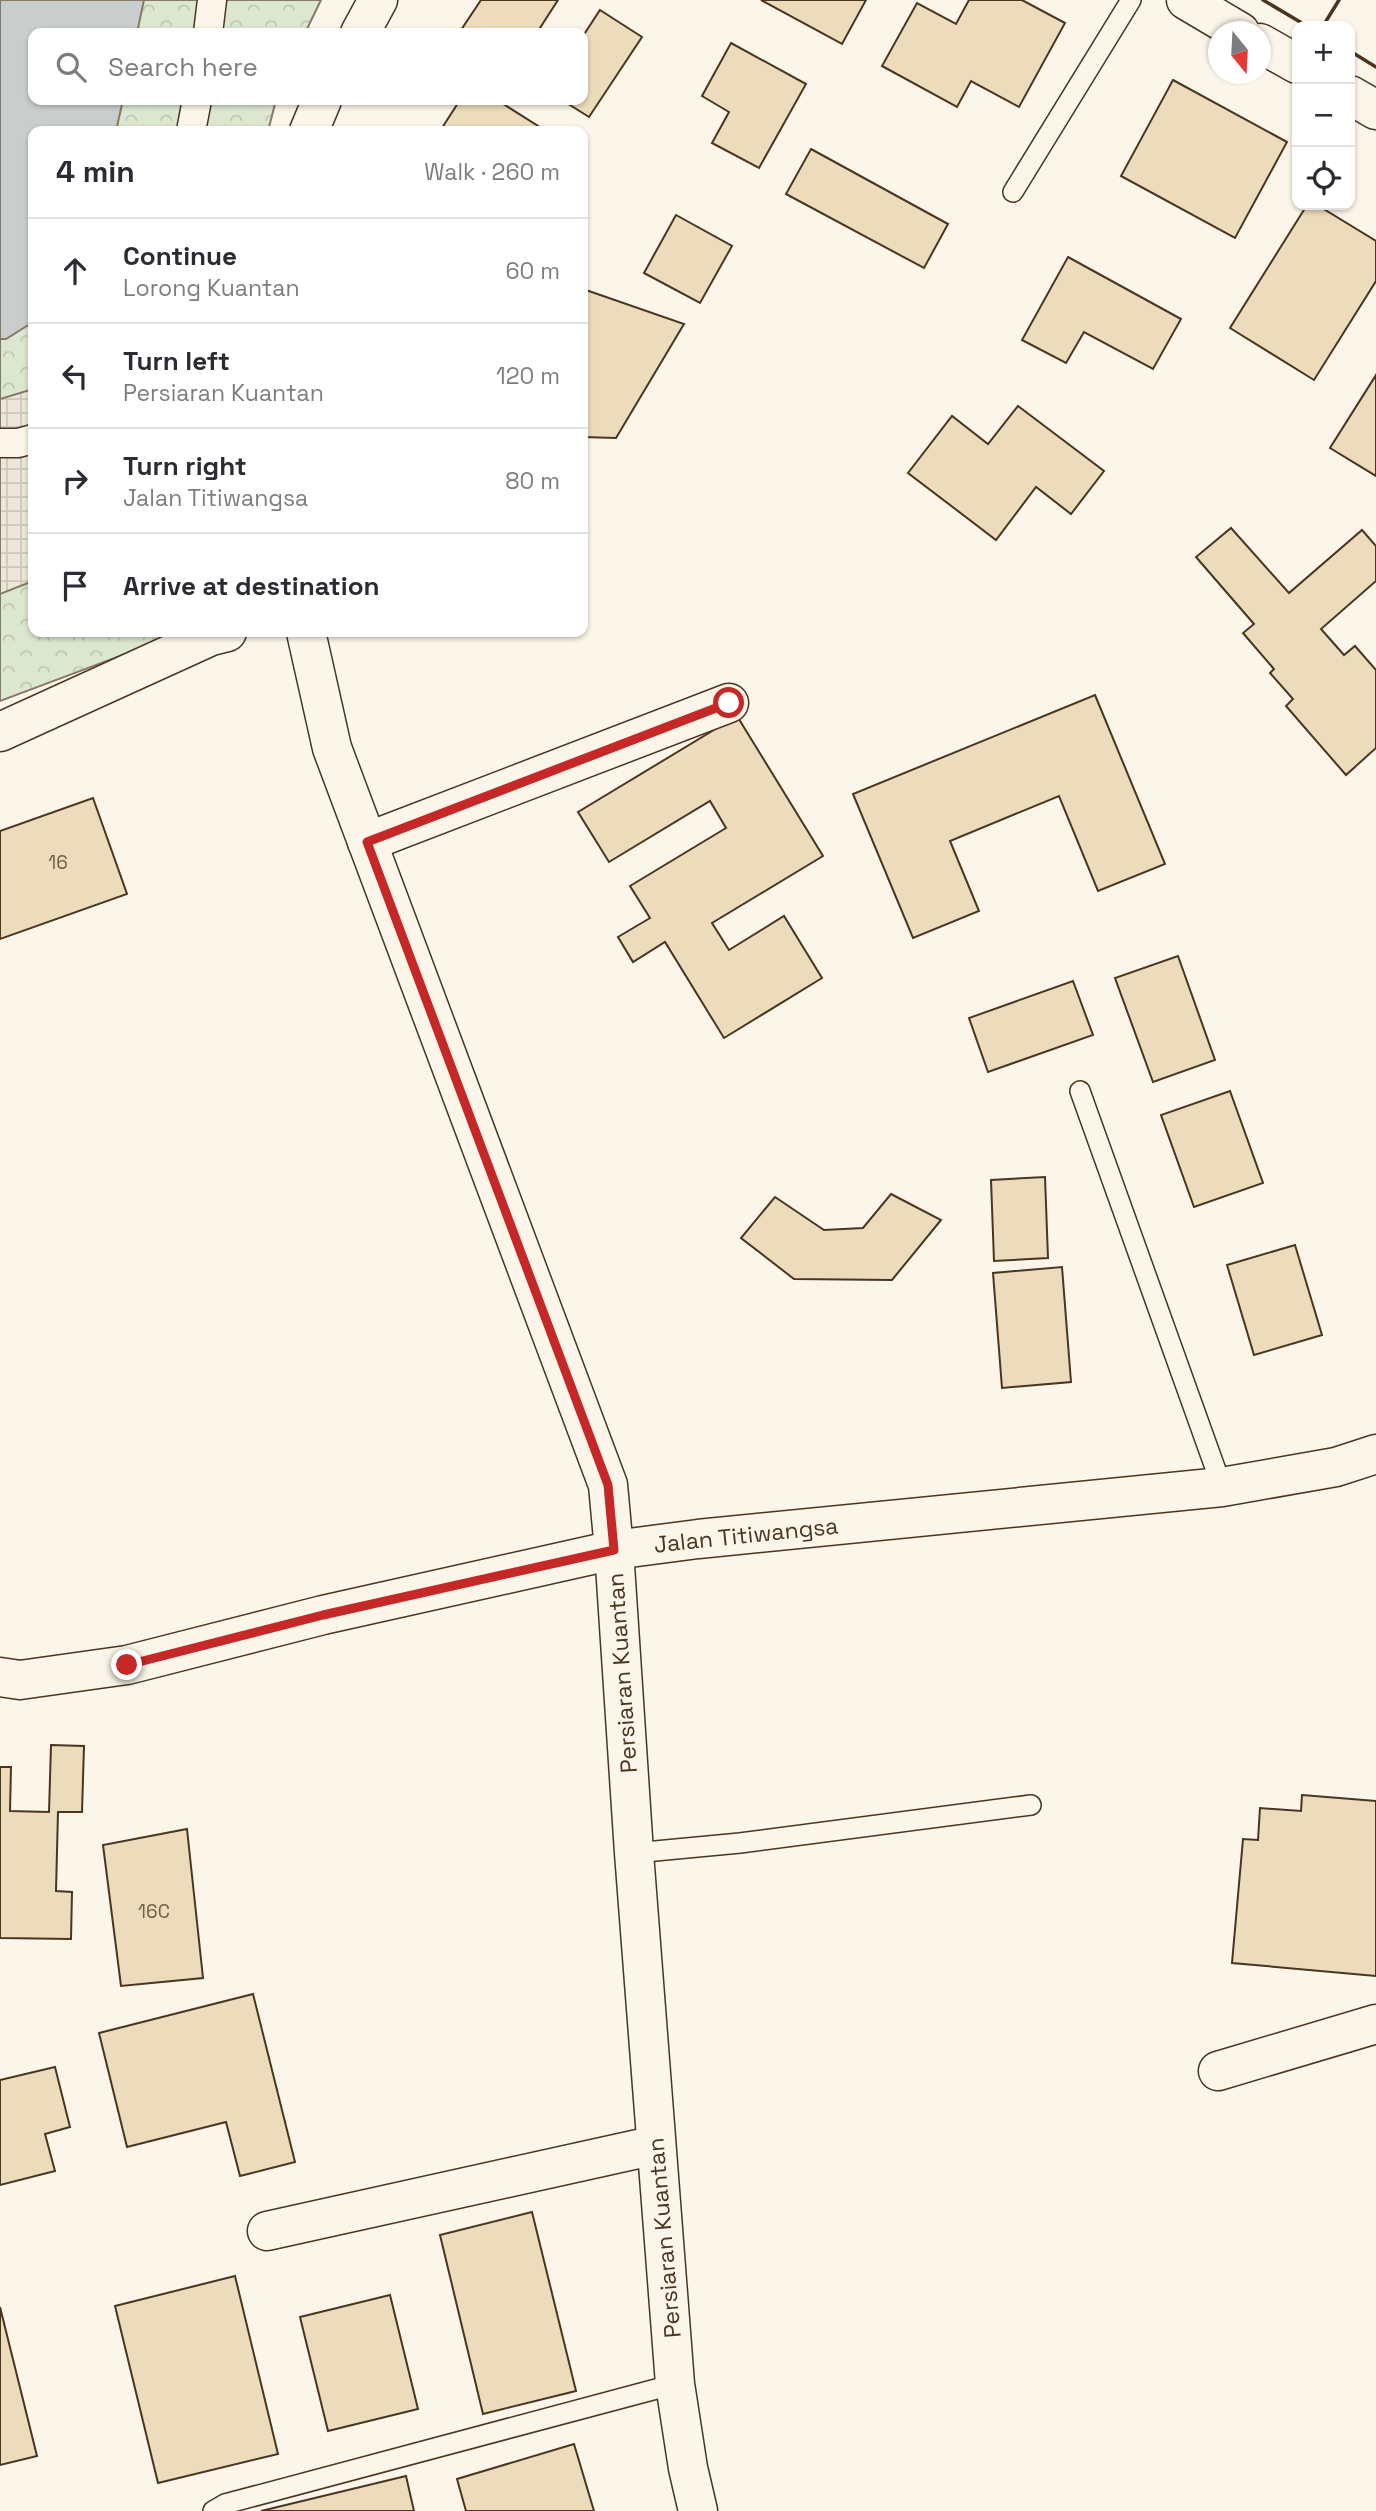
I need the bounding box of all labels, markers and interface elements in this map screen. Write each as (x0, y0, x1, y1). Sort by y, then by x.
north arrow (1208, 21, 1271, 84)
map controls (1292, 21, 1355, 210)
button: + (1292, 21, 1355, 84)
search box (28, 28, 588, 105)
icon: search (52, 48, 90, 86)
text: Search here (108, 50, 258, 84)
button: − (1292, 84, 1355, 147)
button: locate (1292, 147, 1355, 210)
text: 4 min (56, 152, 135, 191)
text: Walk · 260 m (424, 157, 560, 187)
text: Continue (123, 239, 237, 273)
icon: ahead (56, 252, 94, 290)
text: 60 m (505, 256, 560, 286)
text: Lorong Kuantan (123, 273, 300, 303)
text: Turn left (123, 344, 230, 378)
icon: left (56, 357, 94, 395)
text: 120 m (496, 361, 560, 391)
text: Persiaran Kuantan (123, 378, 324, 408)
text: Turn right (123, 449, 247, 483)
icon: right (56, 462, 94, 500)
text: 80 m (505, 466, 560, 496)
text: Jalan Titiwangsa (123, 483, 308, 513)
icon: arrive (56, 567, 94, 605)
text: Arrive at destination (123, 569, 380, 603)
route start (713, 687, 744, 718)
house number: 16 (48, 850, 68, 875)
street label: Jalan Titiwangsa (652, 1510, 840, 1560)
street label: Persiaran Kuantan (600, 1572, 644, 1774)
route end (111, 1649, 142, 1680)
house number: 16C (138, 1899, 170, 1924)
street label: Persiaran Kuantan (640, 2137, 688, 2339)

